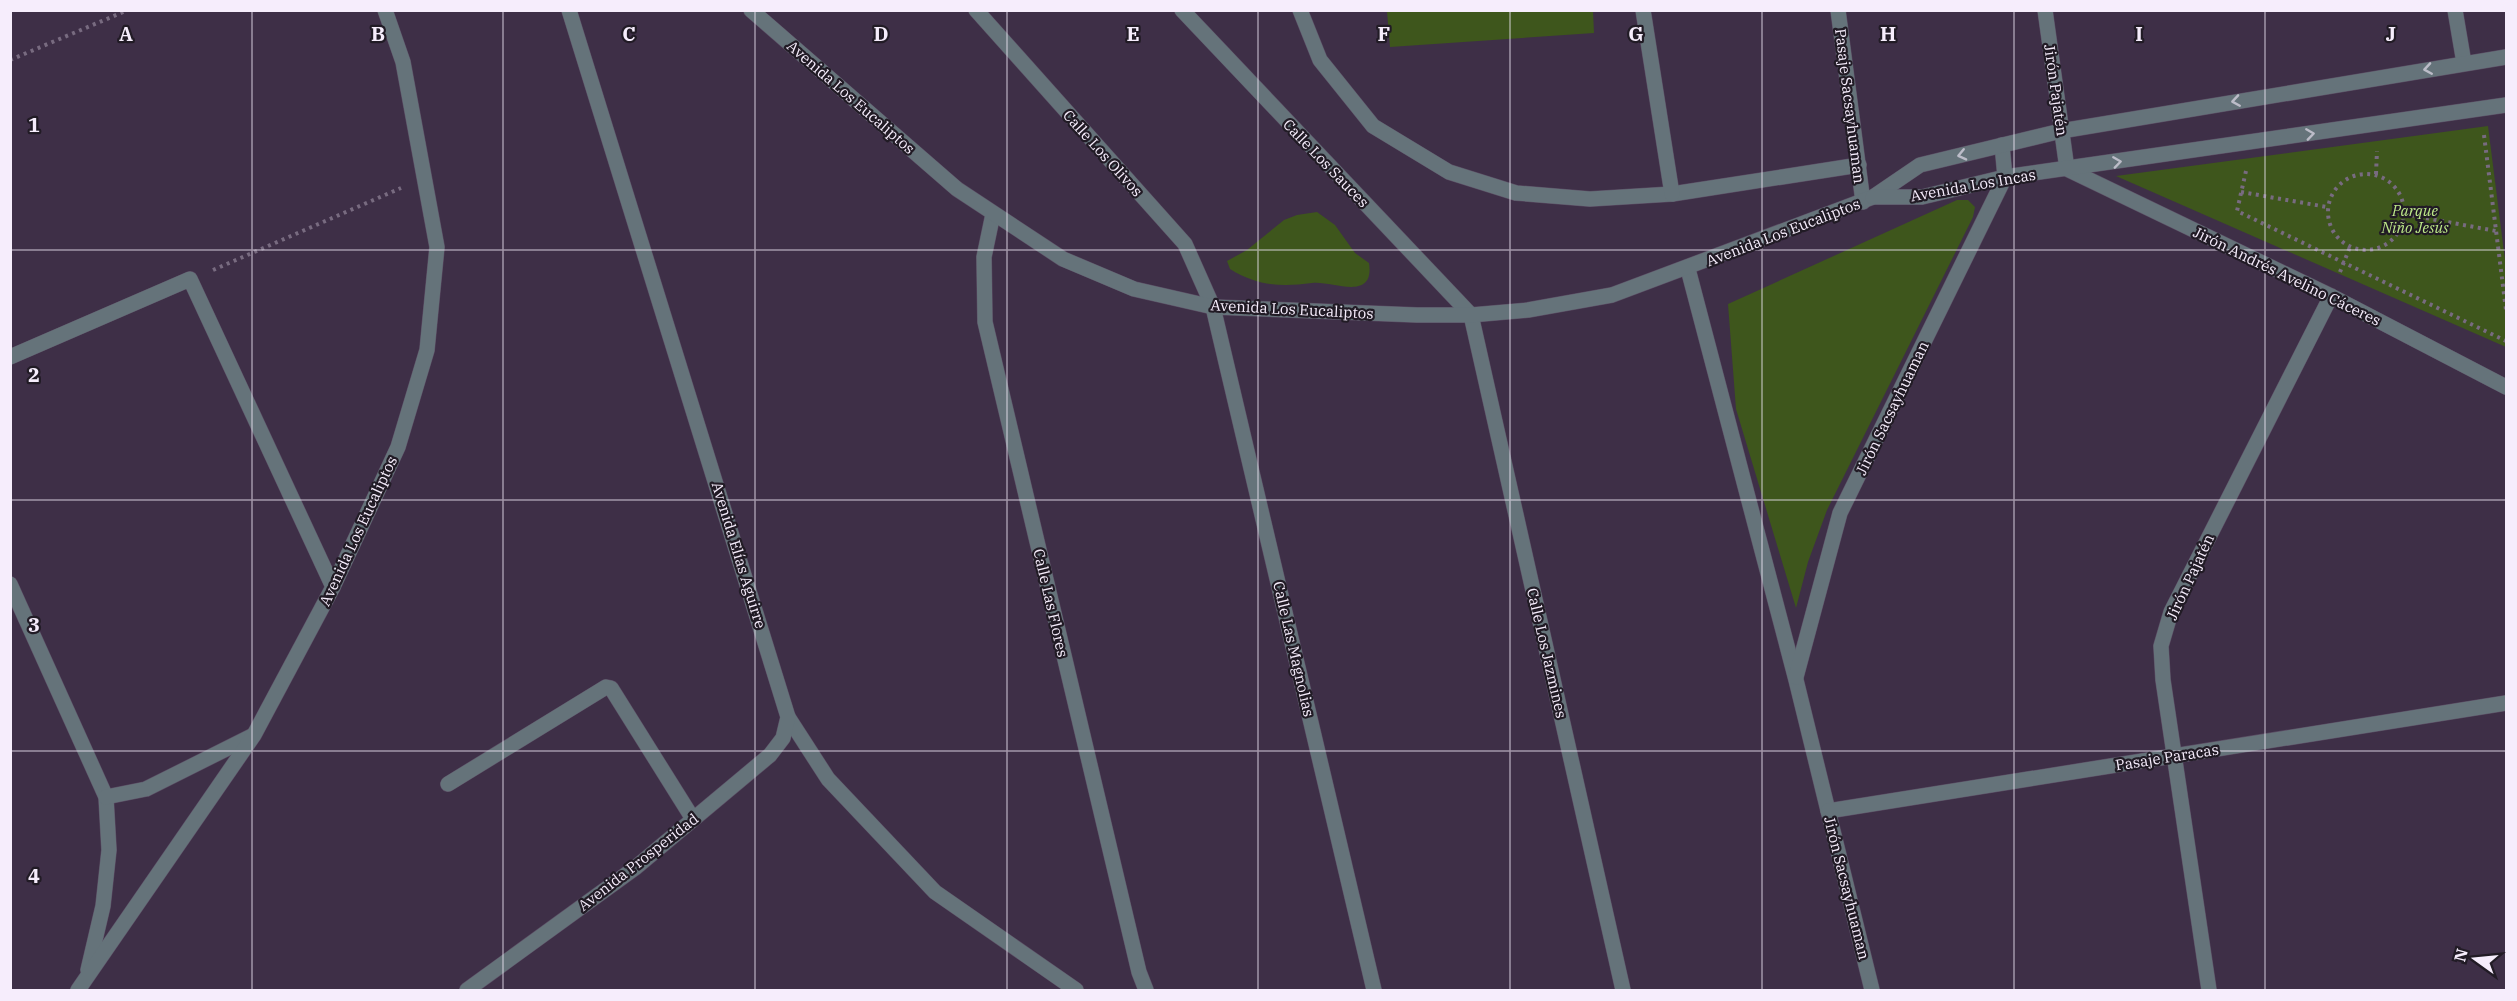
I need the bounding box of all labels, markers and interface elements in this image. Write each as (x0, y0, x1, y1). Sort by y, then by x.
text: A (119, 20, 133, 47)
text: B (371, 20, 385, 47)
text: C (622, 20, 636, 47)
text: D (873, 20, 889, 47)
text: E (1126, 20, 1140, 47)
text: F (1378, 20, 1390, 47)
text: G (1628, 20, 1644, 47)
text: H (1880, 20, 1896, 47)
text: I (2135, 20, 2143, 47)
text: J (2386, 20, 2396, 47)
street label: Pasaje Sacsayhuaman (1831, 27, 1869, 185)
street label: Avenida Los Eucaliptos (783, 36, 919, 158)
street label: Jirón Pajatén (2040, 43, 2072, 138)
one-way arrow (2423, 63, 2433, 75)
one-way arrow (2231, 95, 2240, 107)
street label: Calle Los Olivos (1059, 106, 1147, 200)
text: 1 (28, 111, 40, 138)
street label: Calle Los Sauces (1279, 115, 1373, 211)
one-way arrow (2305, 128, 2314, 140)
one-way arrow (1957, 147, 1967, 160)
one-way arrow (2112, 156, 2121, 168)
street label: Avenida Los Incas (1909, 165, 2037, 205)
street label: Avenida Los Eucaliptos (1703, 194, 1863, 270)
park label: Parque Niño Jesús (2380, 201, 2449, 237)
street label: Jirón Andrés Avelino Cáceres (2190, 222, 2384, 330)
street label: Avenida Los Eucaliptos (1210, 295, 1374, 323)
street label: Jirón Sacsayhuaman (1851, 338, 1933, 478)
text: 2 (28, 361, 40, 388)
street label: Avenida Los Eucaliptos (315, 453, 401, 609)
street label: Avenida Elías Aguirre (708, 479, 770, 631)
street label: Jirón Pajatén (2162, 531, 2218, 623)
street label: Calle Las Flores (1029, 547, 1073, 659)
street label: Calle Las Magnolias (1269, 579, 1319, 719)
street label: Calle Los Jazmines (1523, 586, 1571, 720)
text: 3 (28, 611, 40, 638)
street label: Pasaje Paracas (2114, 739, 2220, 775)
street label: Avenida Prosperidad (574, 809, 702, 915)
street label: Jirón Sacsayhuaman (1820, 814, 1874, 962)
text: 4 (28, 862, 40, 889)
north arrow (2445, 929, 2505, 989)
text: N (2449, 946, 2472, 964)

